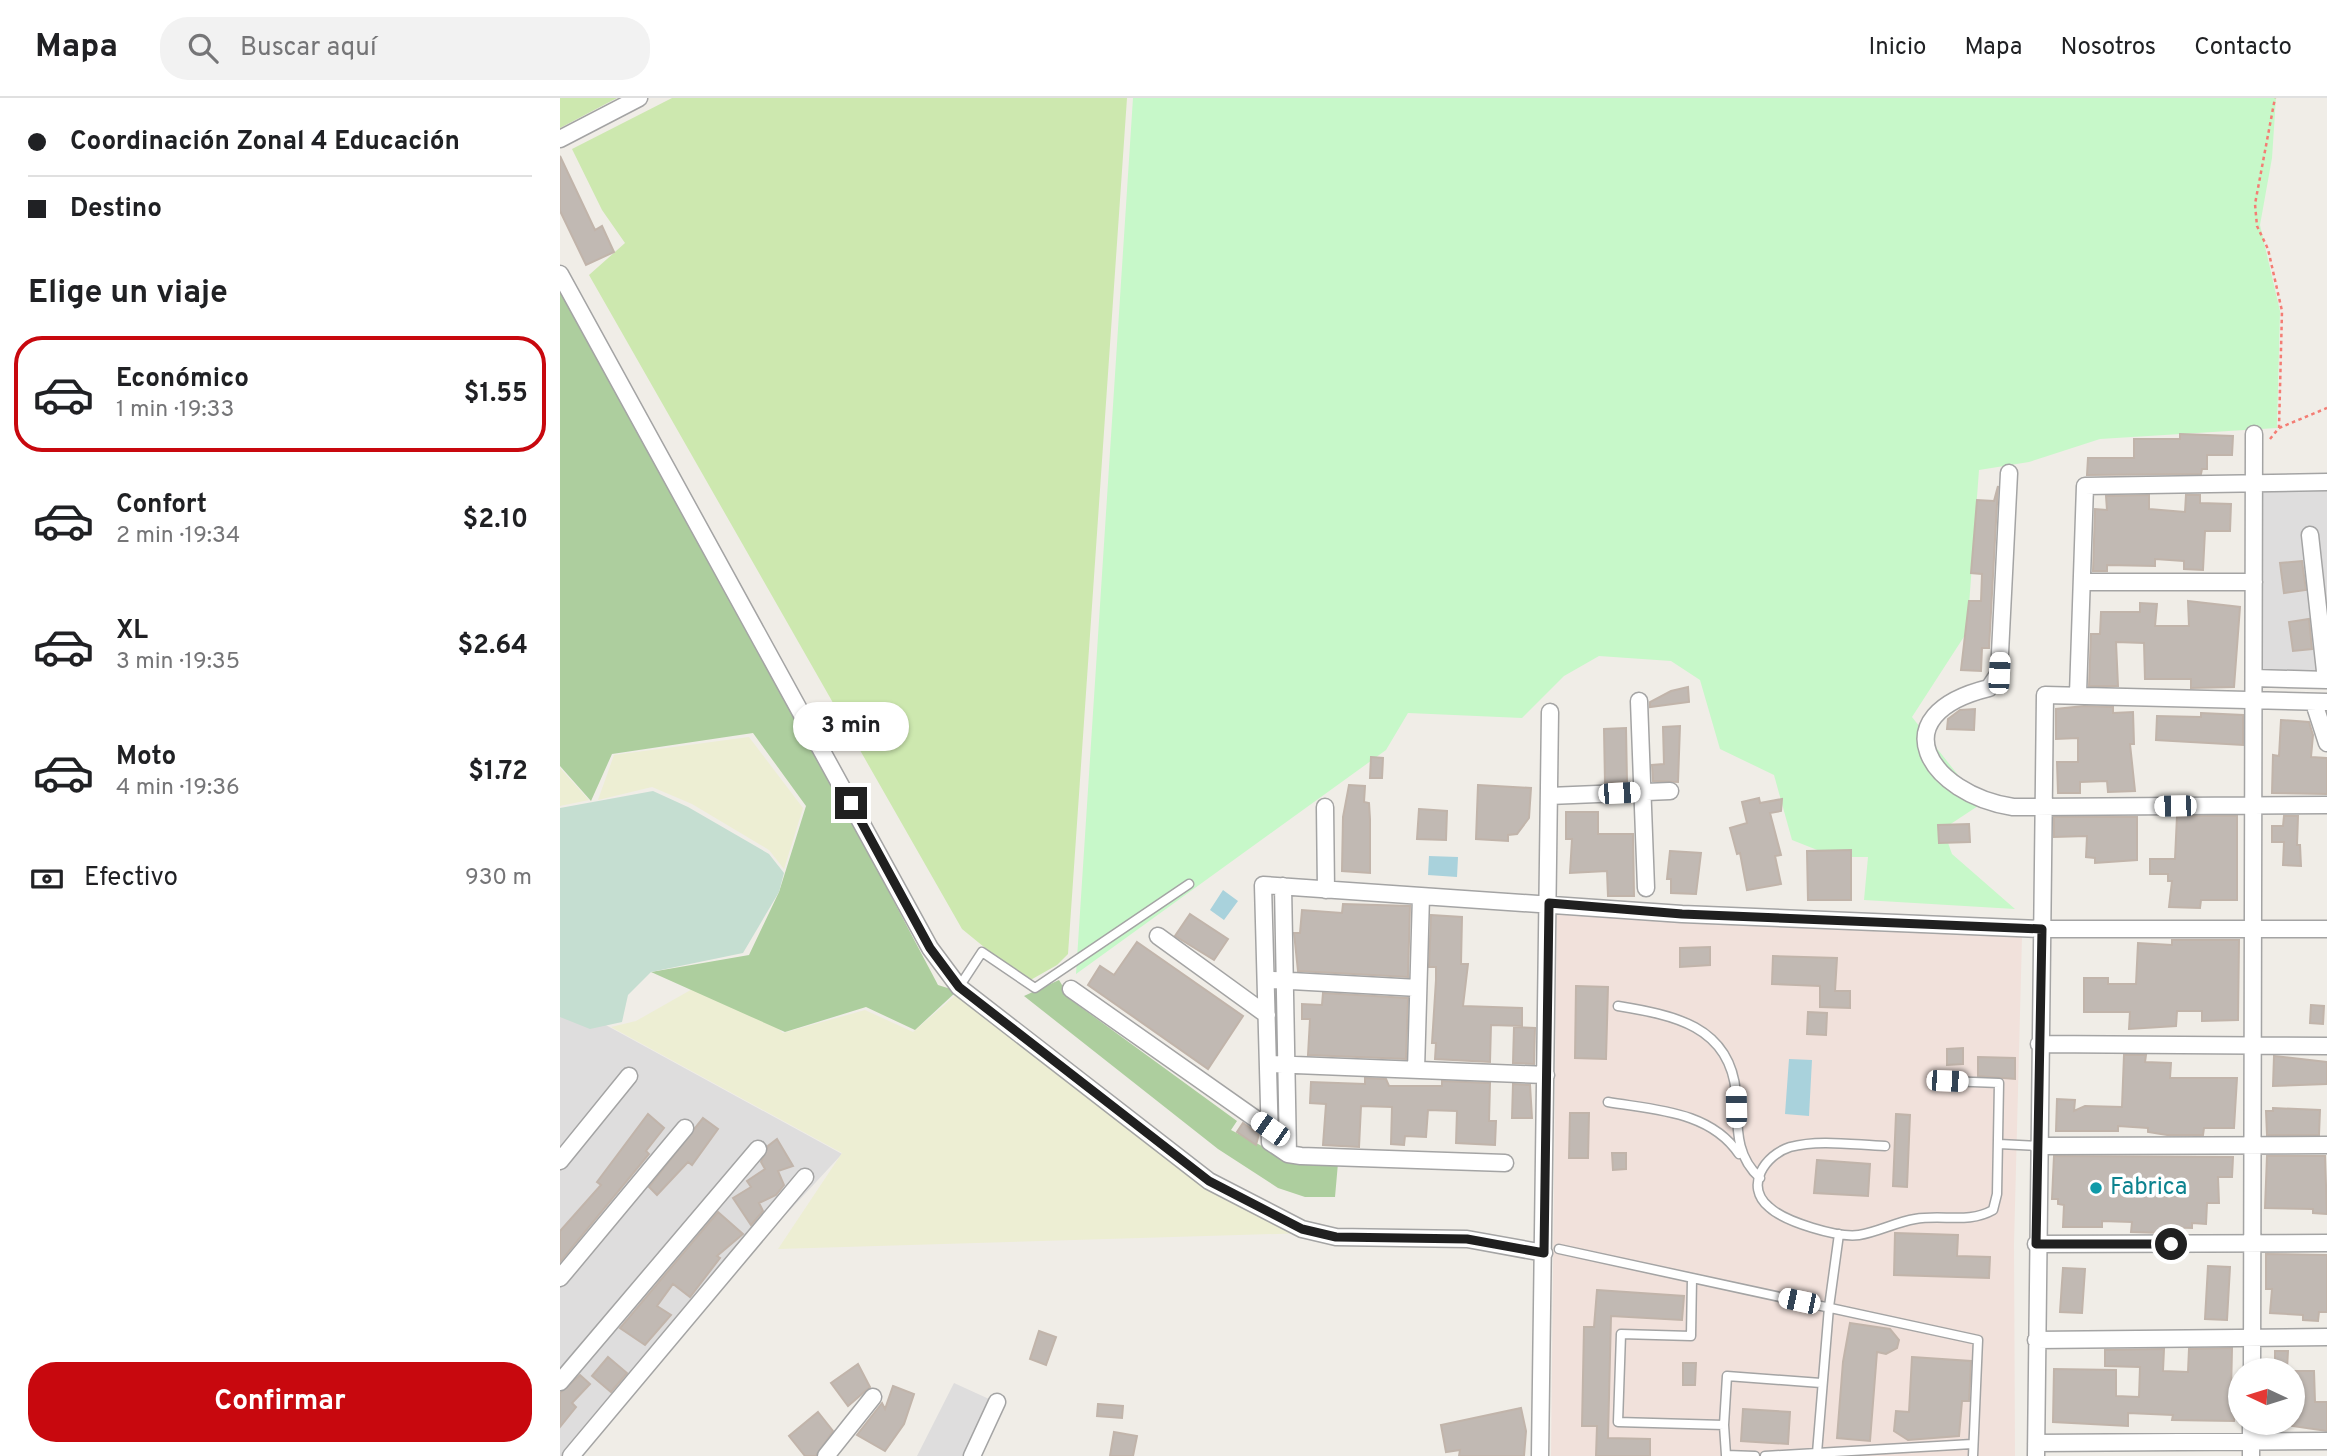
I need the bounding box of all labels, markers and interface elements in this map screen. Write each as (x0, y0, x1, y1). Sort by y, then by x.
search box (160, 17, 650, 80)
text: Mapa (35, 27, 118, 69)
icon: search (184, 29, 222, 67)
text: Buscar aquí (240, 32, 377, 65)
text: Inicio (1869, 33, 1926, 63)
text: Mapa (1964, 33, 2023, 63)
text: Nosotros (2061, 33, 2156, 63)
text: Contacto (2194, 33, 2292, 63)
text: Coordinación Zonal 4 Educación (70, 126, 460, 159)
text: Destino (70, 193, 162, 226)
text: Elige un viaje (28, 274, 228, 314)
icon: car (32, 363, 95, 426)
text: Económico (116, 363, 249, 396)
text: $1.55 (464, 378, 528, 411)
text: 1 min · 19:33 (116, 396, 234, 425)
icon: car (32, 489, 95, 552)
text: Confort (116, 489, 207, 522)
text: $2.10 (463, 504, 528, 537)
text: 2 min · 19:34 (116, 522, 240, 551)
icon: car (32, 615, 95, 678)
text: XL (116, 615, 148, 648)
text: $2.64 (457, 630, 528, 663)
text: 3 min · 19:35 (116, 648, 240, 677)
car (1988, 651, 2011, 695)
callout: 3 min (793, 702, 909, 750)
text: 3 min (821, 712, 881, 741)
icon: car (32, 741, 95, 804)
text: Moto (116, 741, 176, 774)
text: $1.72 (468, 756, 528, 789)
text: 4 min · 19:36 (116, 774, 240, 803)
car (1598, 781, 1641, 805)
route end (835, 787, 867, 819)
car (2154, 795, 2197, 817)
icon: cash (28, 860, 66, 898)
text: Efectivo (84, 862, 178, 895)
text: 930 m (465, 864, 532, 893)
car (1926, 1070, 1969, 1092)
car (1726, 1086, 1747, 1128)
car (1247, 1108, 1294, 1150)
place label: Fabrica (2110, 1173, 2187, 1203)
marker: Fabrica (2088, 1180, 2104, 1196)
route start (2155, 1228, 2187, 1260)
car (1777, 1286, 1822, 1316)
north arrow (2228, 1358, 2305, 1435)
map controls (2228, 1358, 2305, 1435)
button: Confirmar (28, 1362, 532, 1442)

